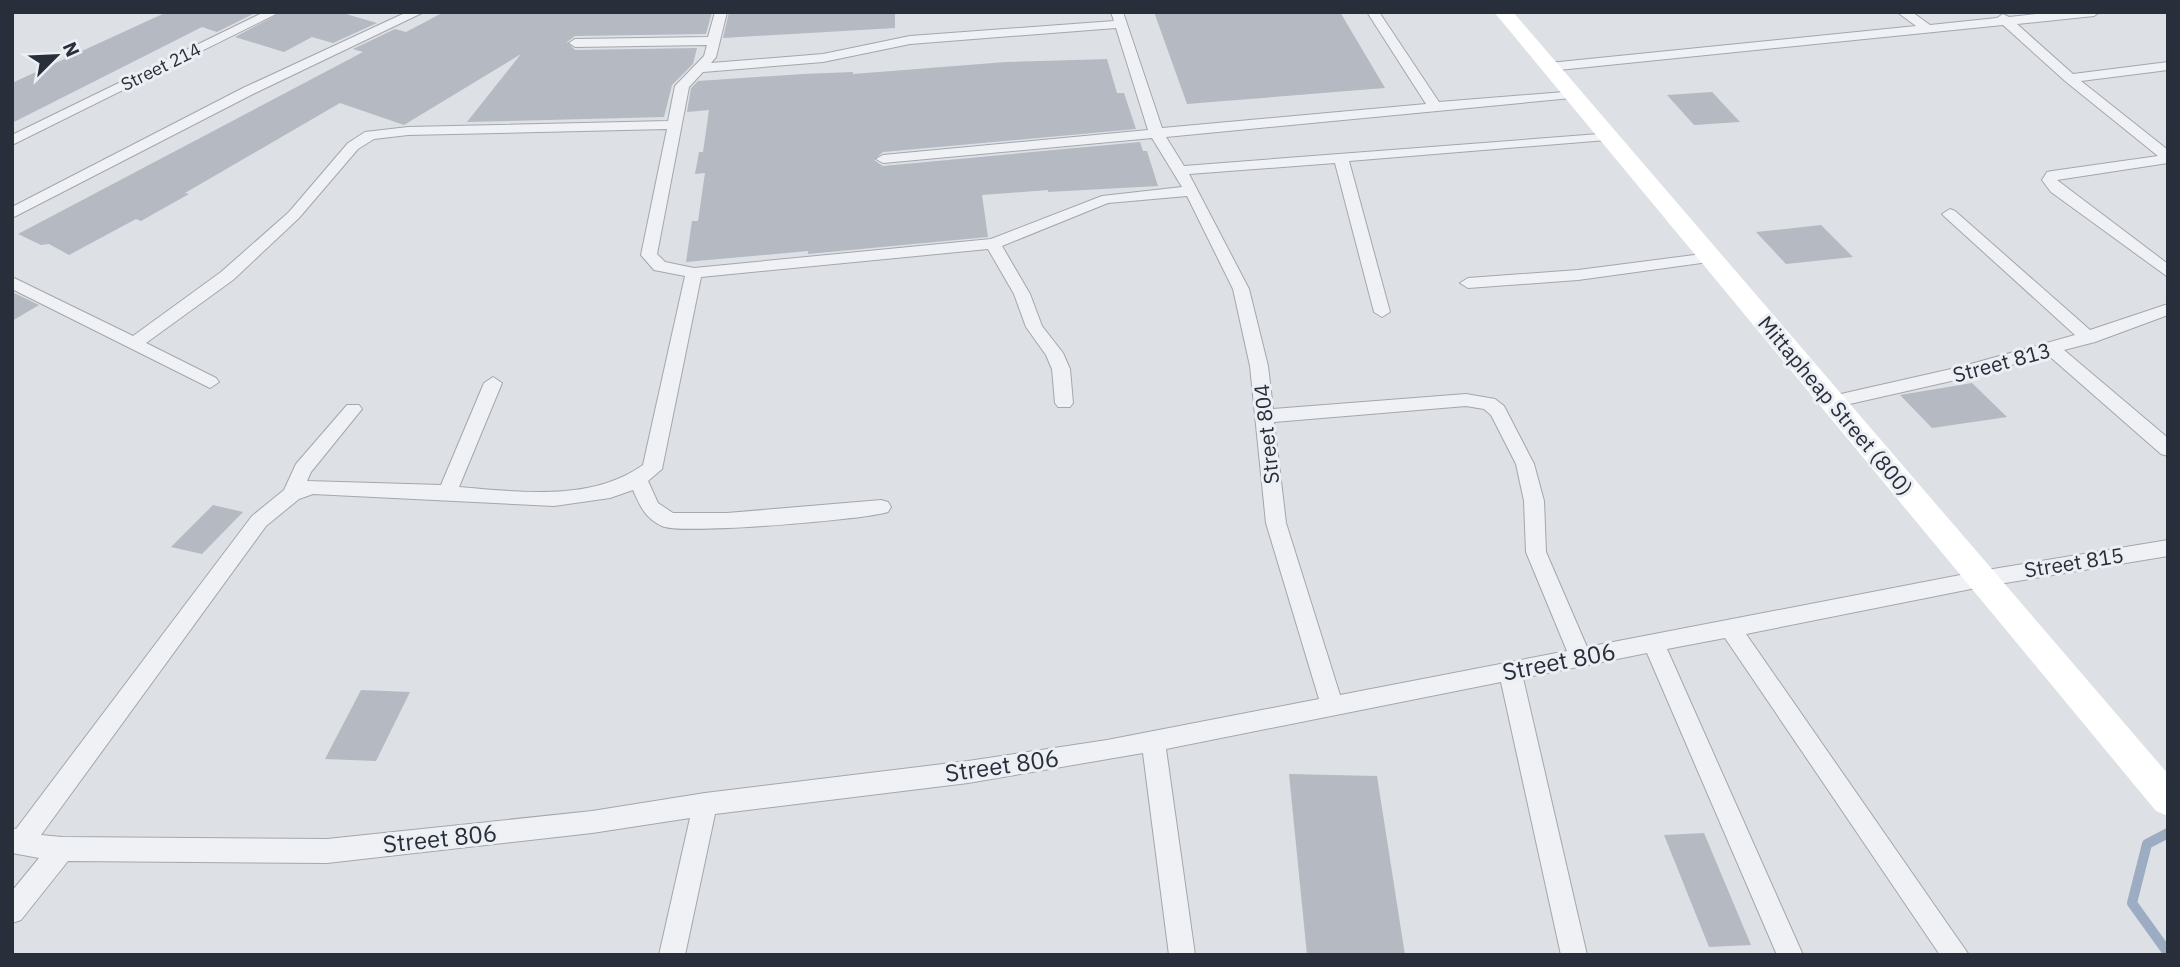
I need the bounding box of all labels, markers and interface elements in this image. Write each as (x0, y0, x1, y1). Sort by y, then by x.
north arrow (21, 21, 91, 91)
street label: Street 214 (117, 37, 205, 96)
text: N (58, 38, 85, 60)
street label: Mittapheap Street (800) (1752, 310, 1919, 501)
street label: Street 813 (1950, 336, 2054, 389)
street label: Street 804 (1247, 383, 1285, 485)
street label: Street 815 (2022, 540, 2126, 584)
street label: Street 806 (1499, 634, 1618, 688)
street label: Street 806 (943, 741, 1061, 789)
street label: Street 806 (381, 816, 499, 860)

